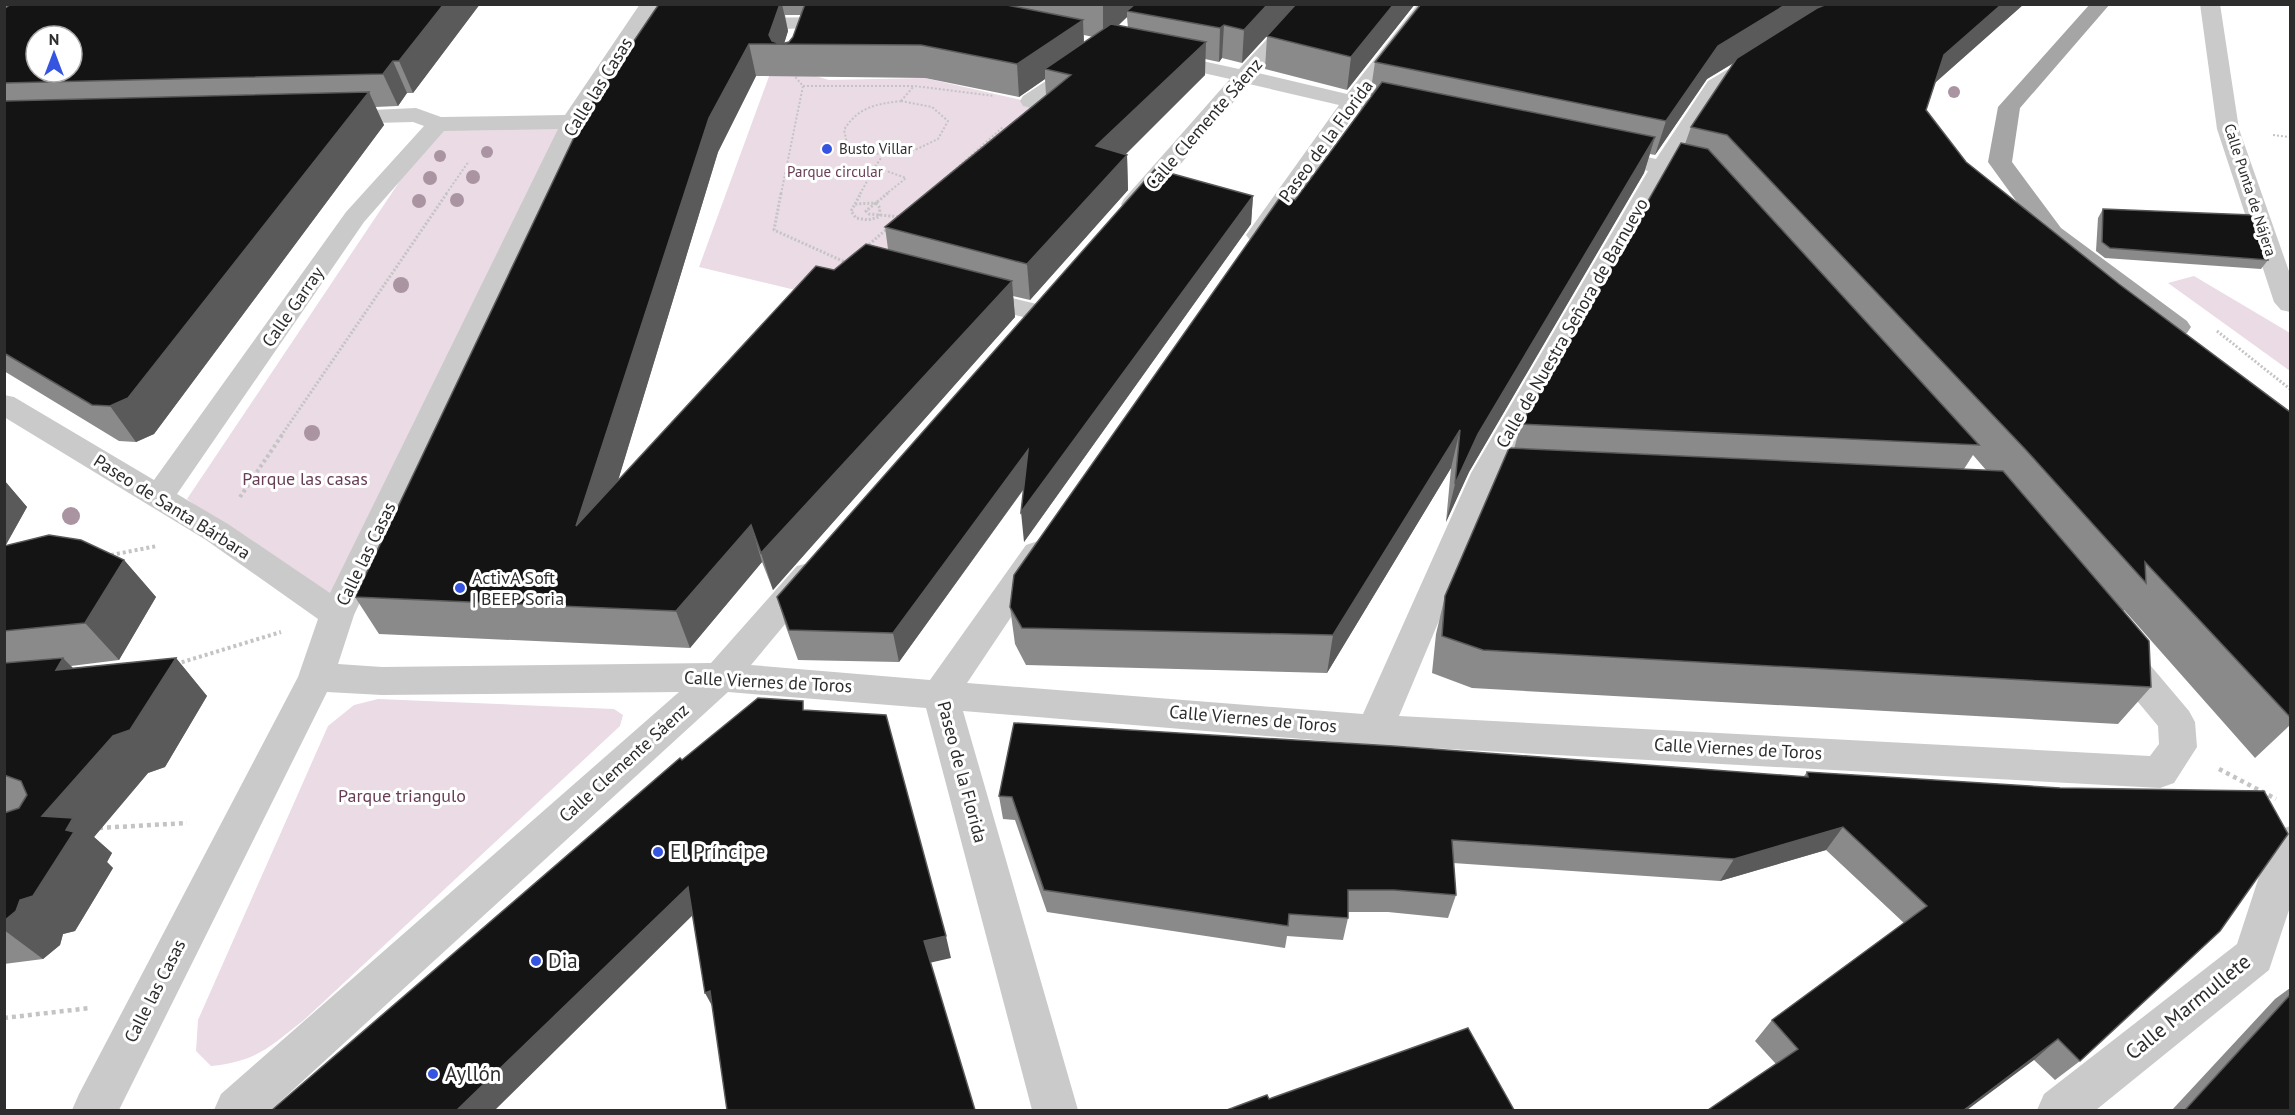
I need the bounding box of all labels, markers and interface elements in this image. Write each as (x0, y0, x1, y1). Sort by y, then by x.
north arrow (24, 24, 84, 84)
text: N (49, 29, 59, 49)
street label: Calle las Casas (558, 33, 637, 141)
street label: Calle Clemente Sáenz (1140, 53, 1267, 194)
street label: Paseo de la Florida (1273, 75, 1378, 206)
street label: Calle Punta de Nájera (2220, 121, 2281, 259)
place label: Busto Villar (839, 139, 913, 158)
marker: Busto Villar (820, 142, 834, 156)
park label: Parque circular (787, 162, 883, 181)
street label: Calle de Nuestra Señora de Barnuevo (1490, 194, 1653, 452)
street label: Calle Garray (257, 262, 329, 351)
street label: Paseo de Santa Bárbara (90, 449, 255, 564)
park label: Parque las casas (242, 467, 368, 490)
street label: Calle las Casas (330, 498, 401, 610)
place label: ActivA Soft | BEEP Soria (472, 566, 564, 610)
marker: ActivA Soft | BEEP Soria (453, 581, 467, 595)
street label: Calle Viernes de Toros (683, 666, 853, 697)
street label: Calle Clemente Sáenz (554, 698, 693, 827)
street label: Paseo de la Florida (933, 699, 992, 845)
street label: Calle Viernes de Toros (1168, 700, 1338, 737)
street label: Calle Viernes de Toros (1653, 733, 1823, 764)
park label: Parque triangulo (338, 784, 466, 807)
place label: El Príncipe (670, 838, 765, 865)
marker: El Príncipe (651, 845, 665, 859)
street label: Calle las Casas (119, 935, 190, 1046)
place label: Dia (548, 947, 578, 974)
street label: Calle Marmullete (2119, 948, 2256, 1065)
marker: Dia (529, 954, 543, 968)
place label: Ayllón (445, 1060, 501, 1087)
marker: Ayllón (426, 1067, 440, 1081)

